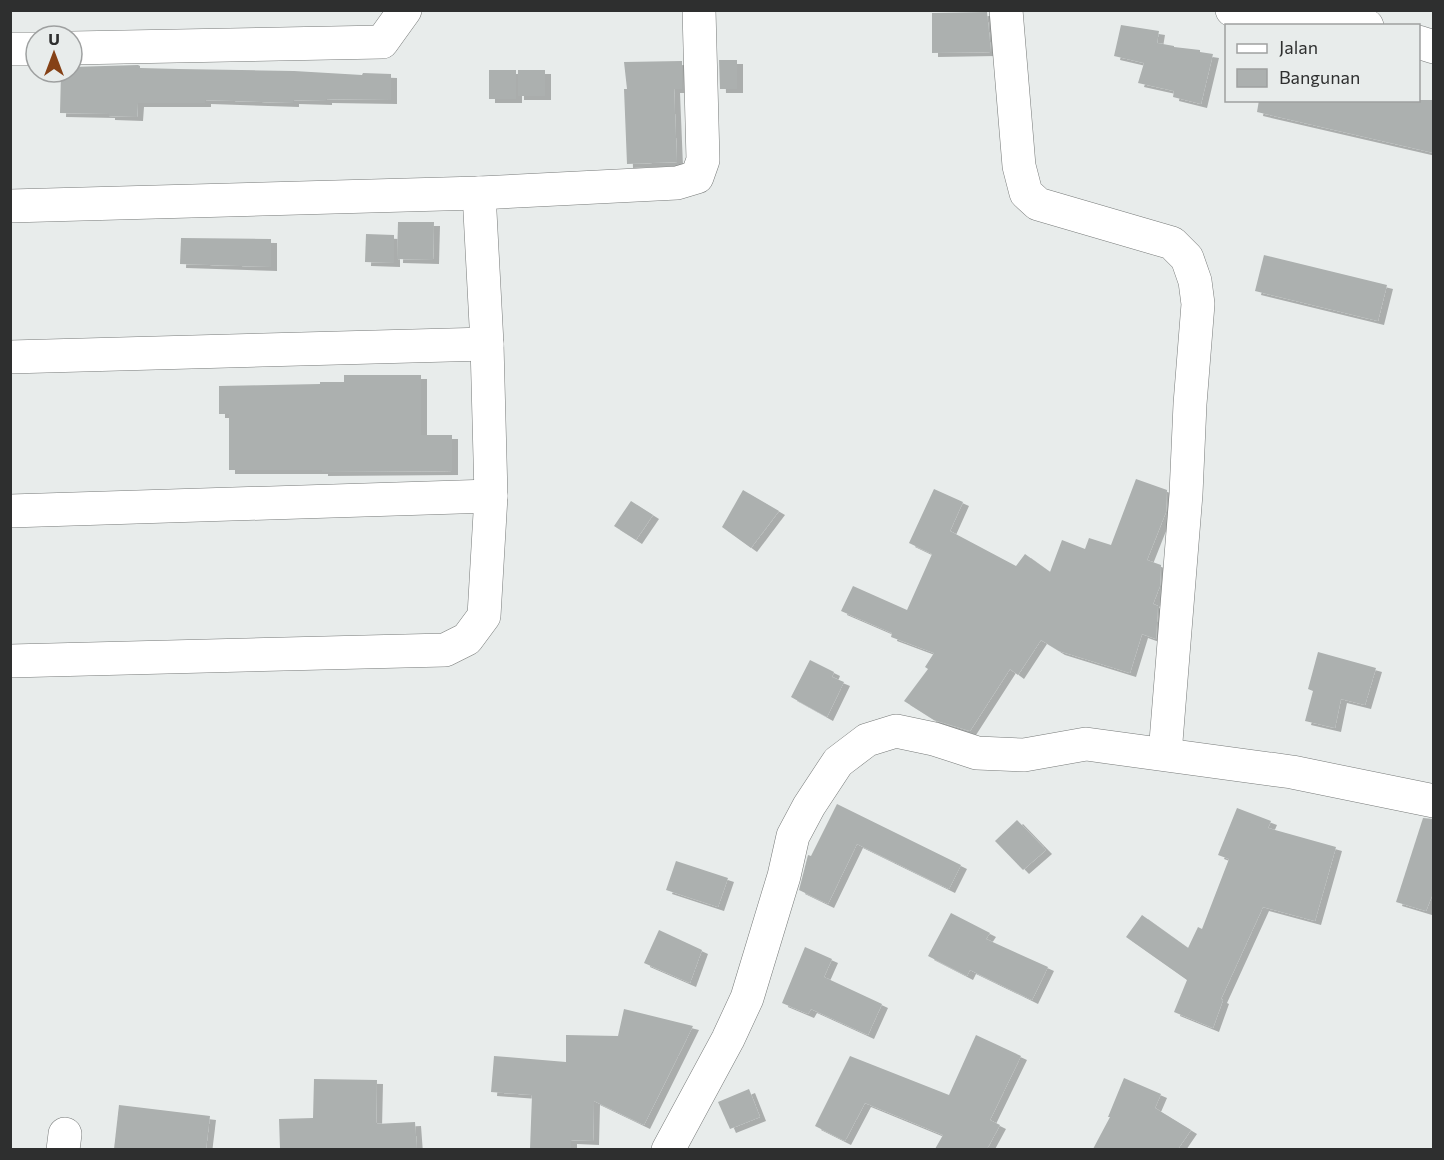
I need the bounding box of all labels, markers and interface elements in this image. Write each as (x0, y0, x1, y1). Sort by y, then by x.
north arrow (24, 24, 84, 84)
legend (1225, 24, 1420, 102)
text: U (48, 29, 60, 48)
text: Jalan (1279, 36, 1318, 58)
text: Bangunan (1279, 66, 1360, 88)

